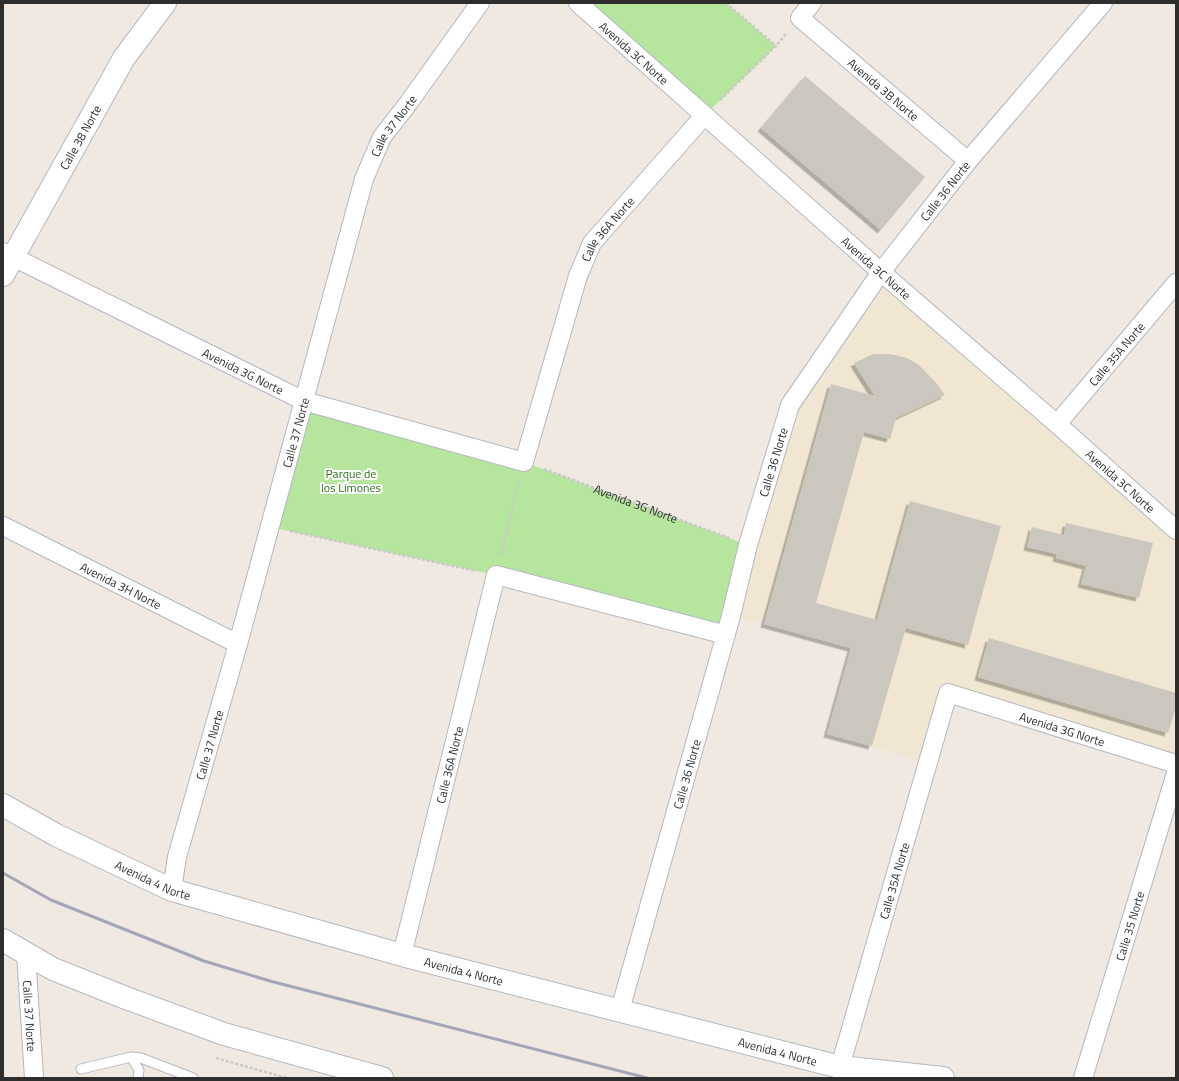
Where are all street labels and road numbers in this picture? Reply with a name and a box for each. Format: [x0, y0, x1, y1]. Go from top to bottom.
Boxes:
street label: Avenida 3C Norte [595, 17, 673, 89]
street label: Avenida 3B Norte [844, 53, 923, 125]
street label: Calle 37 Norte [365, 91, 421, 159]
street label: Calle 38 Norte [54, 101, 106, 173]
street label: Calle 36 Norte [915, 157, 974, 225]
street label: Calle 36A Norte [576, 192, 639, 264]
street label: Avenida 3C Norte [837, 232, 916, 304]
street label: Calle 35A Norte [1084, 317, 1149, 390]
street label: Avenida 3G Norte [199, 343, 287, 399]
street label: Calle 37 Norte [277, 395, 314, 470]
street label: Calle 36 Norte [753, 425, 792, 499]
street label: Avenida 3C Norte [1082, 445, 1160, 517]
street label: Avenida 3G Norte [591, 479, 681, 528]
street label: Avenida 3H Norte [77, 557, 165, 614]
street label: Avenida 3G Norte [1017, 706, 1107, 751]
street label: Calle 37 Norte [190, 708, 228, 782]
street label: Calle 36A Norte [430, 724, 468, 805]
street label: Calle 36 Norte [668, 737, 705, 811]
street label: Calle 35A Norte [874, 840, 914, 921]
street label: Avenida 4 Norte [112, 855, 193, 904]
street label: Calle 35 Norte [1110, 889, 1149, 963]
street label: Avenida 4 Norte [422, 952, 505, 990]
street label: Calle 37 Norte [18, 979, 42, 1052]
street label: Avenida 4 Norte [736, 1032, 819, 1070]

